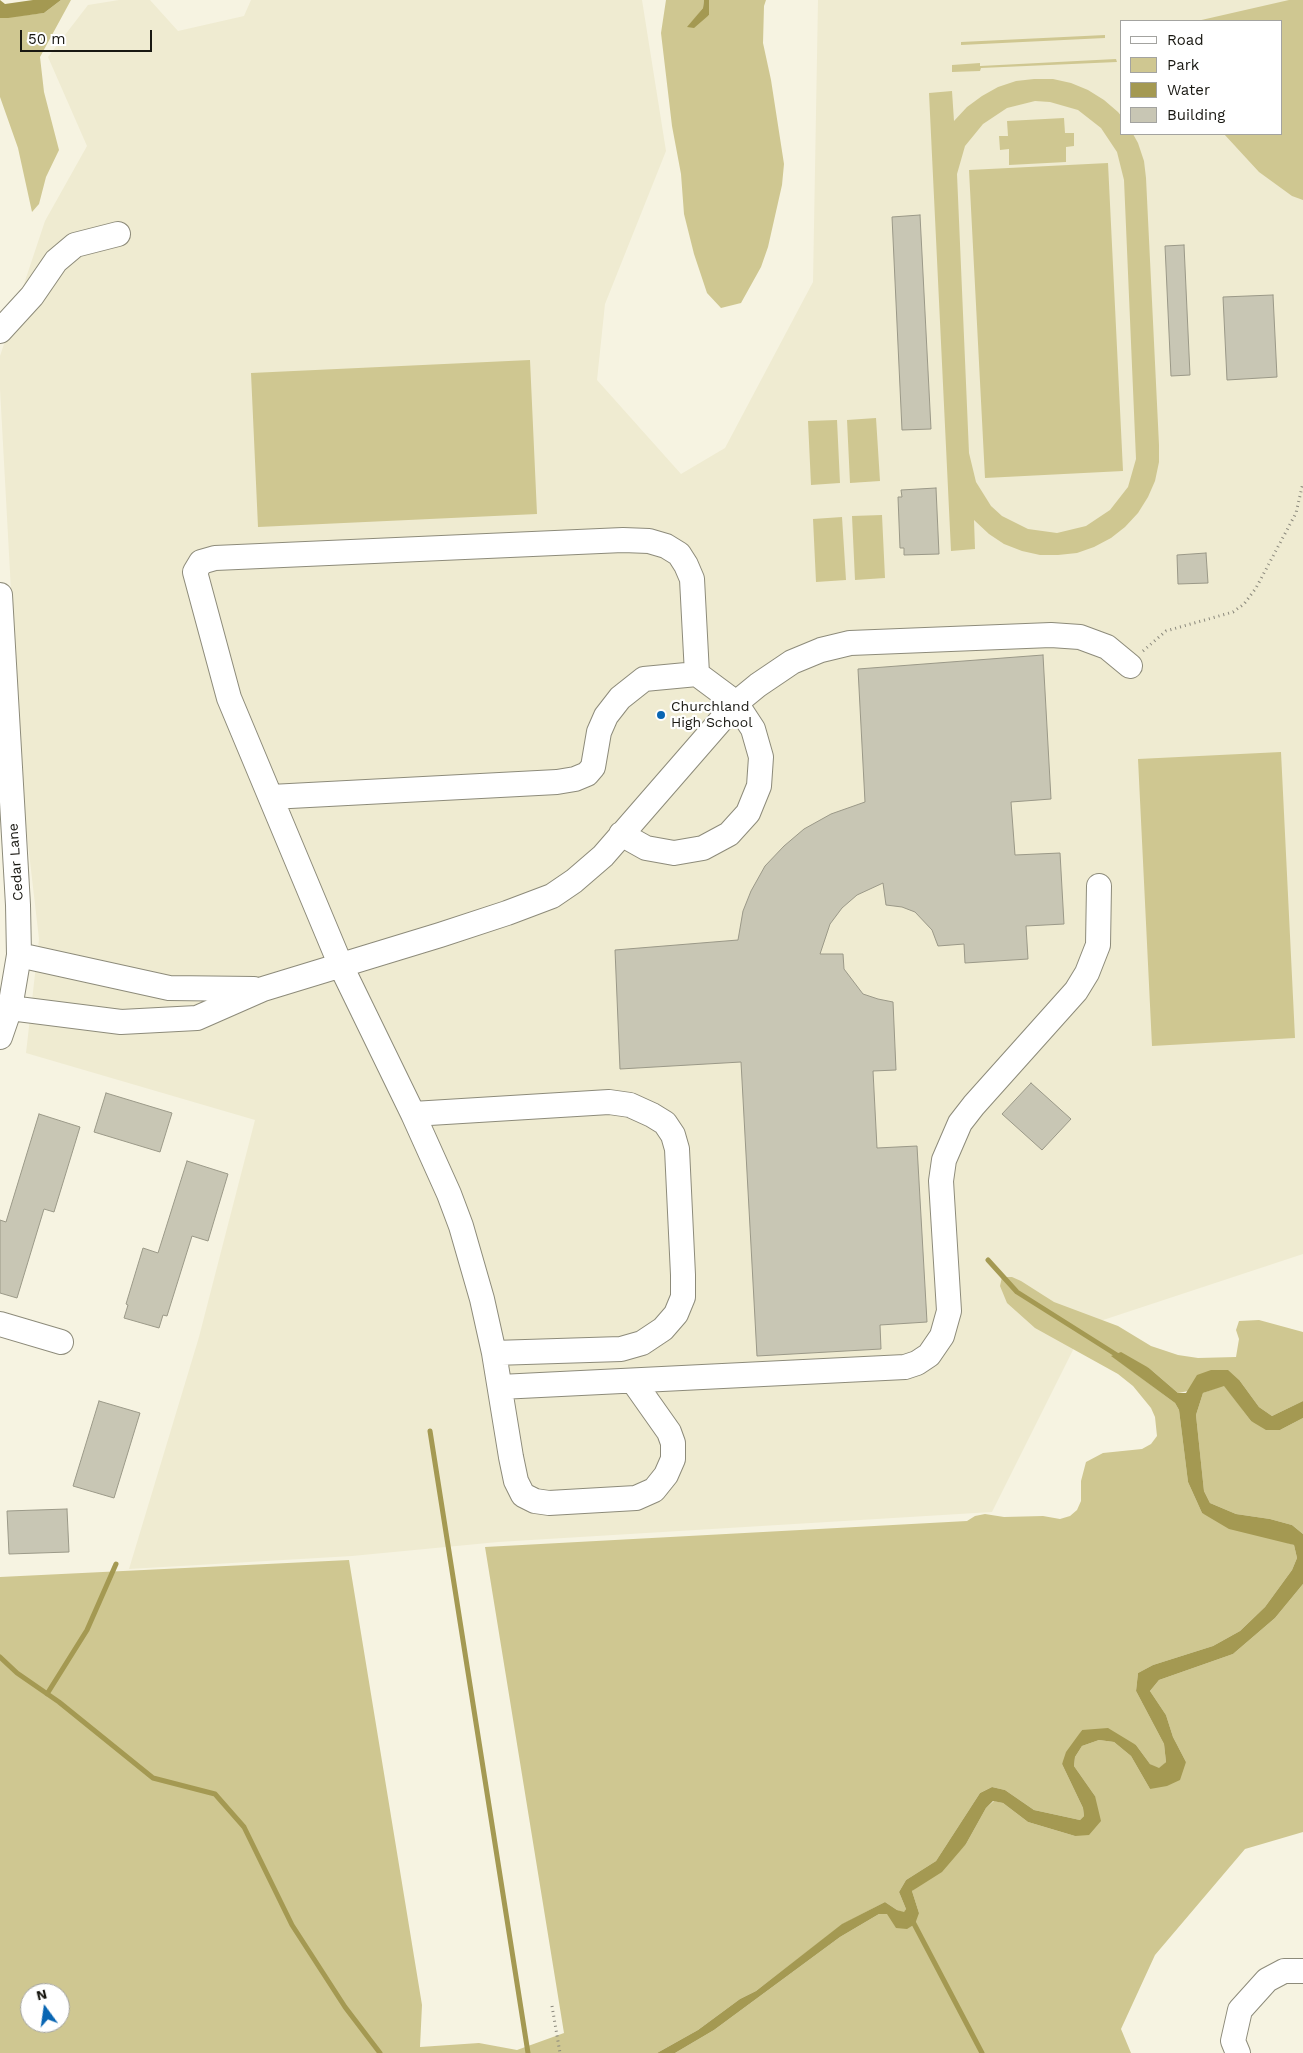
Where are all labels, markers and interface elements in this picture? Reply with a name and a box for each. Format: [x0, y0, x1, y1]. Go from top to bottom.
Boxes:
scale bar [22, 20, 155, 52]
legend [1120, 20, 1283, 135]
text: 50 m [28, 30, 65, 48]
text: Road [1167, 31, 1204, 49]
text: Park [1167, 56, 1199, 74]
text: Water [1167, 81, 1210, 99]
text: Building [1167, 106, 1225, 124]
place label: Churchland High School [671, 699, 752, 732]
marker: Churchland High School [655, 709, 667, 721]
street label: Cedar Lane [5, 823, 27, 901]
north arrow [20, 1983, 70, 2033]
text: N [35, 1985, 49, 2003]

